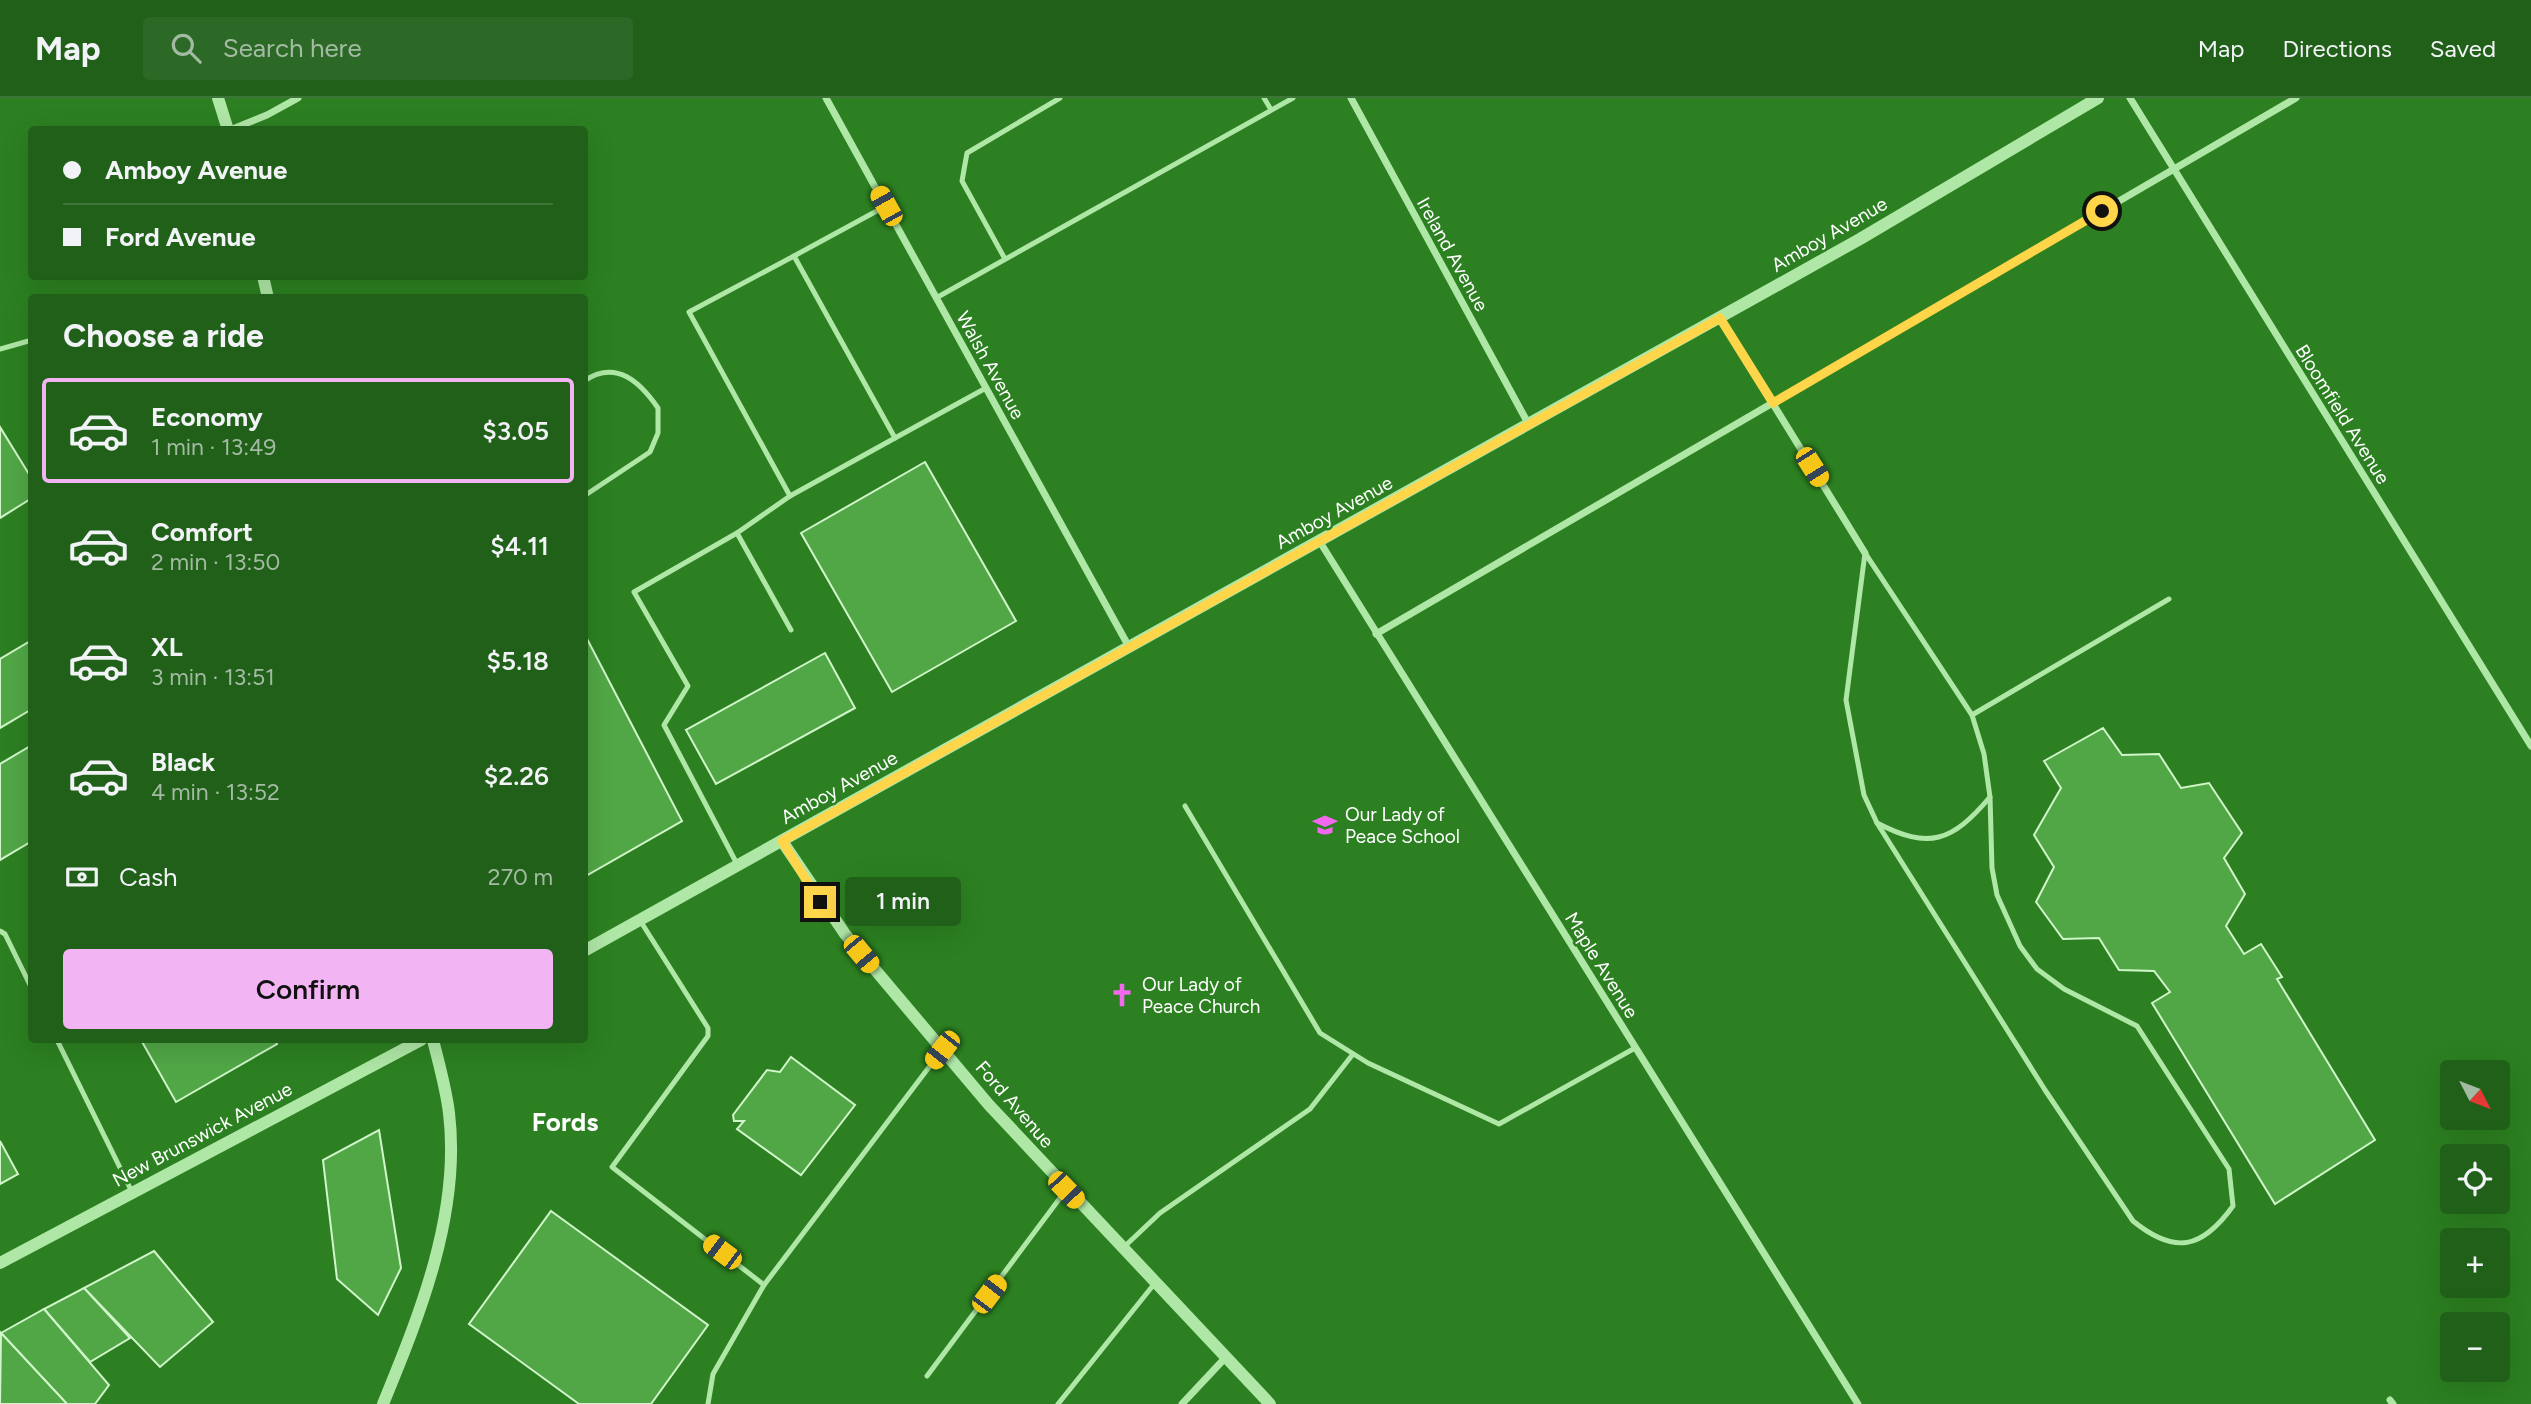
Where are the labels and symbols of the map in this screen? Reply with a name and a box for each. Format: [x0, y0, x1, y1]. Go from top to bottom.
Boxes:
car [867, 183, 906, 229]
street label: Amboy Avenue [1767, 192, 1891, 277]
street label: Ireland Avenue [1412, 193, 1493, 315]
route start [2086, 195, 2118, 227]
street label: Walsh Avenue [951, 307, 1030, 423]
street label: Bloomfield Avenue [2290, 340, 2395, 488]
car [1792, 444, 1833, 490]
street label: Amboy Avenue [1272, 471, 1397, 554]
street label: Amboy Avenue [777, 746, 902, 829]
place label: Our Lady of Peace School [1345, 803, 1460, 848]
school or university icon: Our Lady of Peace School [1311, 811, 1339, 839]
callout: 1 min [844, 878, 960, 926]
route end [804, 886, 836, 918]
street label: Maple Avenue [1560, 908, 1643, 1022]
car [840, 931, 883, 977]
place label: Our Lady of Peace Church [1142, 973, 1260, 1018]
church icon: Our Lady of Peace Church [1108, 981, 1136, 1009]
car [921, 1027, 964, 1073]
street label: Ford Avenue [971, 1056, 1059, 1153]
north arrow [2440, 1060, 2510, 1130]
street label: New Brunswick Avenue [108, 1077, 296, 1192]
district label: Fords [532, 1106, 598, 1138]
car [1044, 1168, 1089, 1212]
car [699, 1231, 746, 1273]
car [968, 1271, 1011, 1317]

